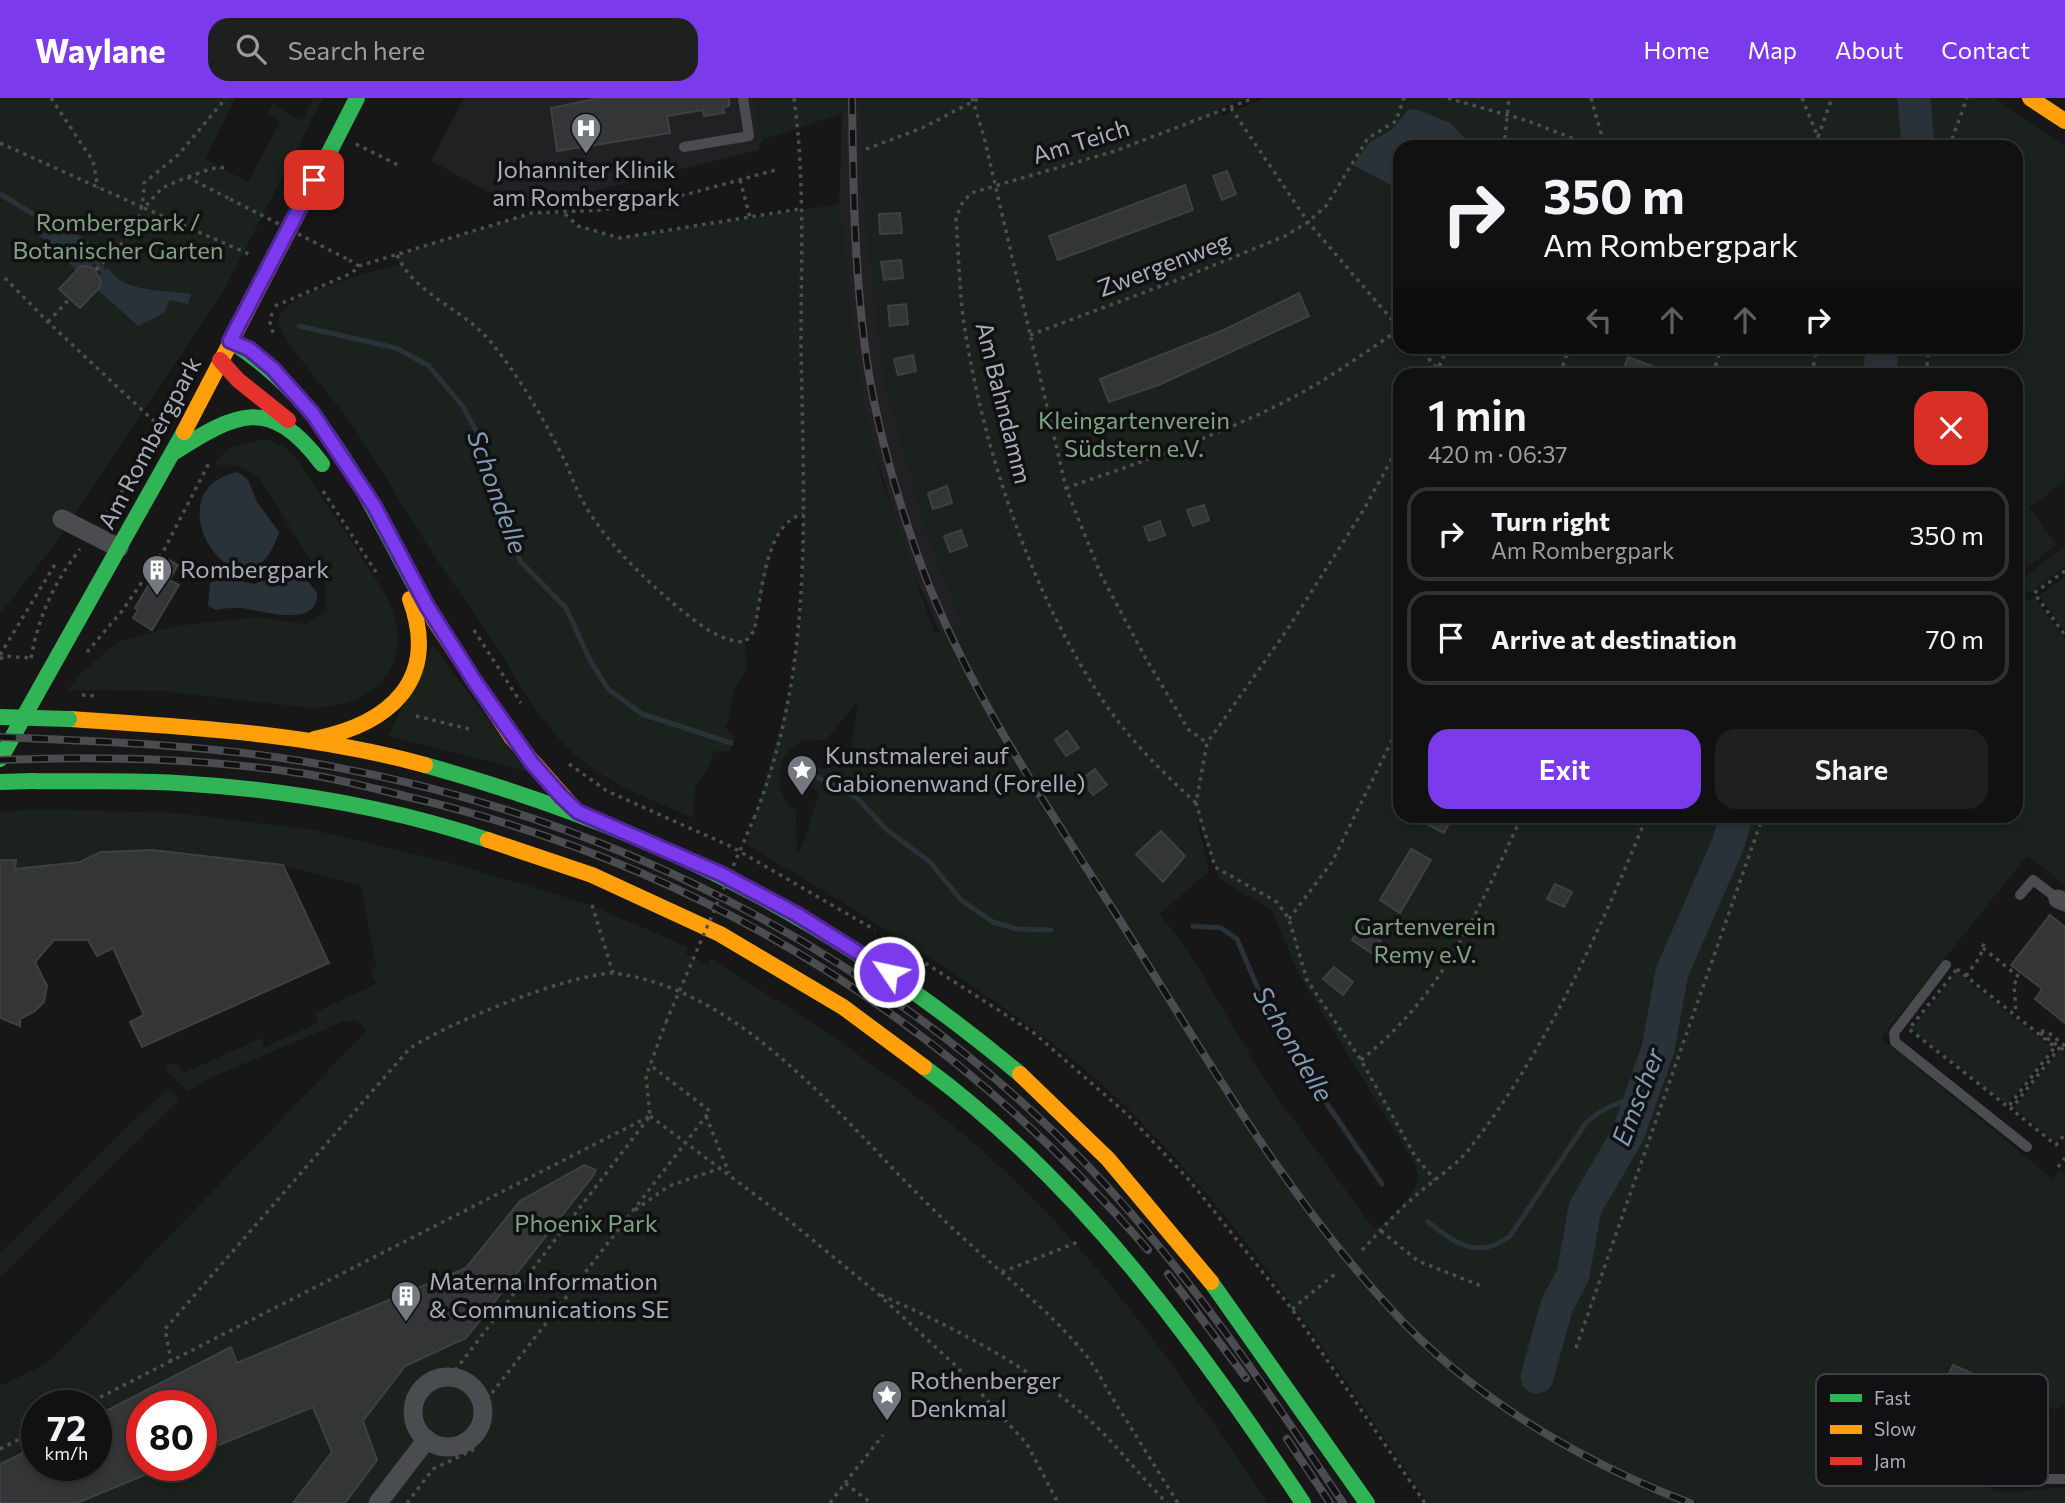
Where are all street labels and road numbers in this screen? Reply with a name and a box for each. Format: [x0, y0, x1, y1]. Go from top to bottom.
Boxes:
street label: Am Teich [1028, 112, 1133, 169]
street label: Zwergenweg [1093, 225, 1234, 302]
street label: Am Bahndamm [970, 319, 1039, 487]
street label: Am Rombergpark [91, 351, 206, 534]

